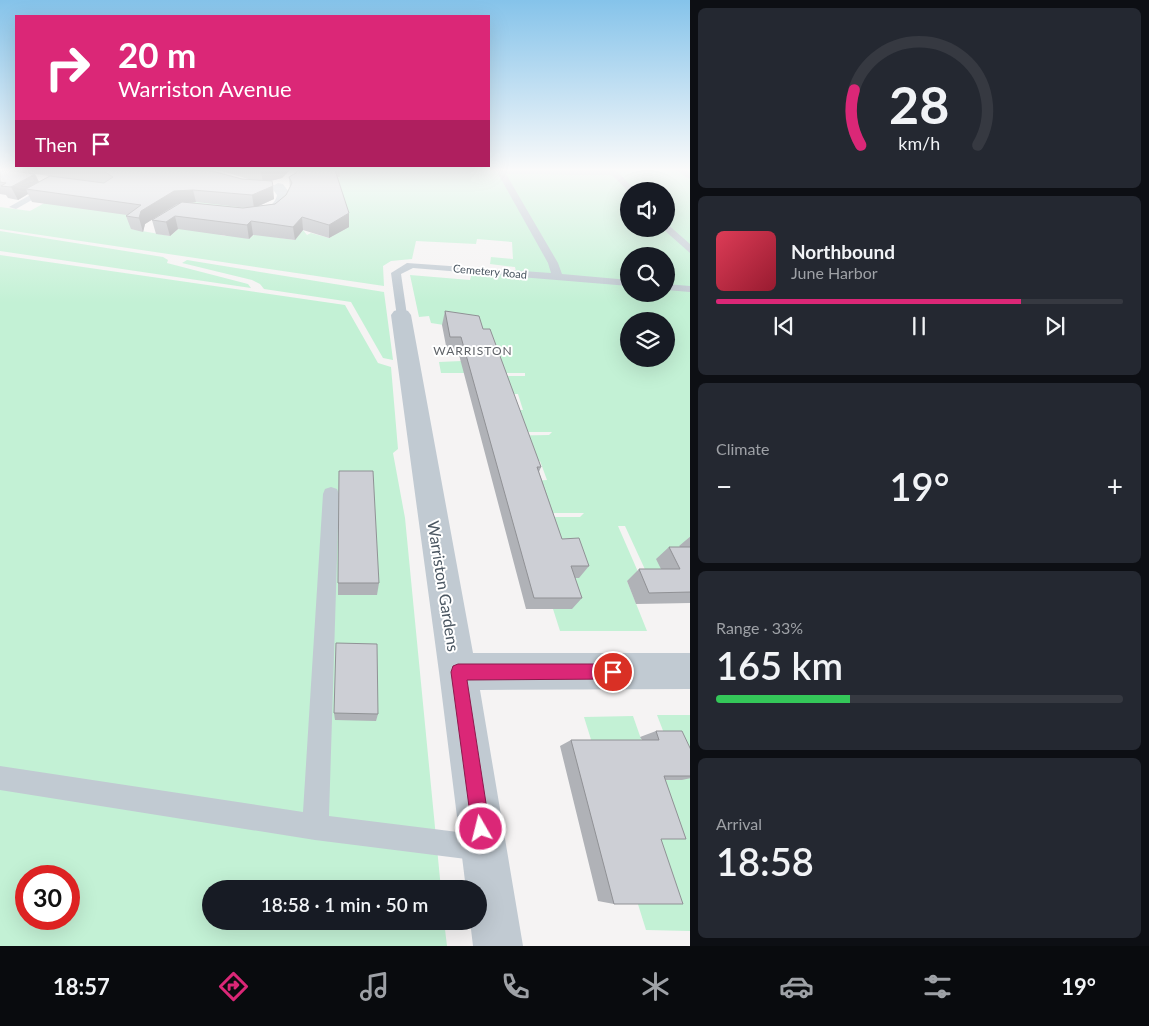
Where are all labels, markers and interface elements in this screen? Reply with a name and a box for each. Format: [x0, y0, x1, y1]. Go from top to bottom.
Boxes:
text: 20 m [118, 33, 196, 75]
icon: right [35, 35, 100, 100]
text: 28 [889, 73, 950, 135]
text: Warriston Avenue [118, 75, 292, 102]
icon: arrive [87, 130, 115, 158]
text: km/h [899, 132, 940, 154]
text: Then [35, 133, 77, 156]
map controls [620, 182, 675, 367]
button: sound [620, 182, 675, 237]
text: Northbound [791, 240, 895, 263]
button: search [620, 247, 675, 302]
street label: Cemetery Road [452, 261, 528, 281]
text: June Harbor [791, 263, 878, 282]
button: layers [620, 312, 675, 367]
icon: previous [770, 312, 798, 340]
icon: pause [905, 312, 933, 340]
icon: next [1041, 312, 1069, 340]
district label: WARRISTON [433, 343, 513, 358]
text: Climate [716, 439, 769, 458]
text: 19° [890, 463, 949, 509]
text: − [716, 469, 732, 503]
text: + [1107, 469, 1123, 503]
street label: Warriston Gardens [424, 519, 464, 653]
text: Range · 33% [716, 618, 803, 637]
text: 165 km [716, 642, 843, 688]
pin [592, 651, 634, 693]
icon: arrive [599, 658, 627, 686]
position arrow [454, 802, 506, 854]
text: Arrival [716, 814, 762, 833]
text: 18:58 [716, 838, 814, 884]
speed limit sign: 30 [15, 865, 80, 930]
text: 18:58 · 1 min · 50 m [261, 893, 428, 916]
icon: directions [216, 969, 251, 1004]
icon: music [357, 969, 392, 1004]
icon: phone [498, 969, 533, 1004]
icon: climate [638, 969, 673, 1004]
icon: car [779, 969, 814, 1004]
icon: filters [920, 969, 955, 1004]
text: 18:57 [53, 973, 110, 1000]
text: 19° [1061, 973, 1096, 1000]

